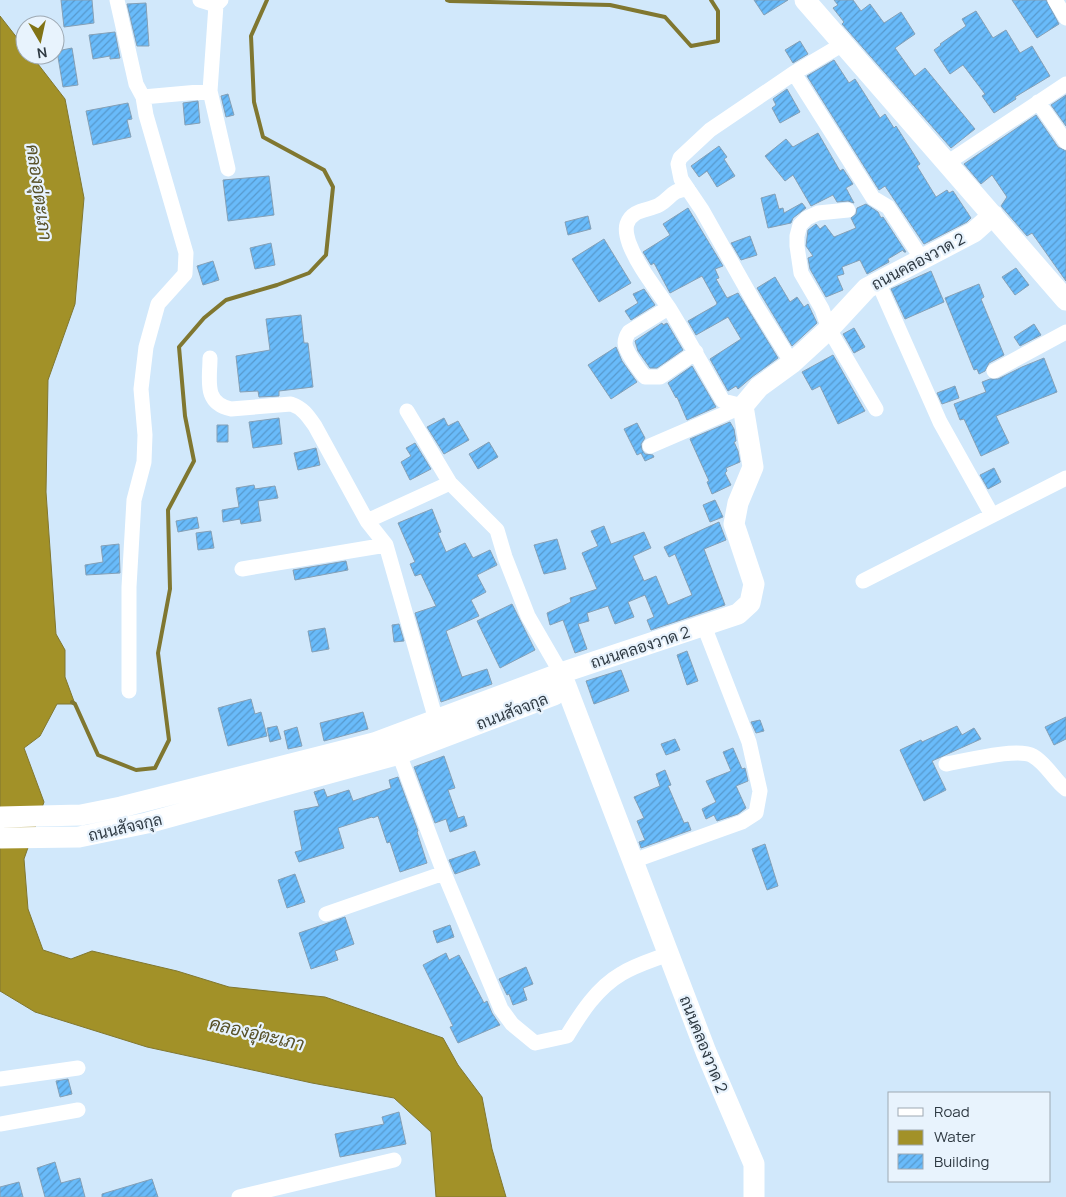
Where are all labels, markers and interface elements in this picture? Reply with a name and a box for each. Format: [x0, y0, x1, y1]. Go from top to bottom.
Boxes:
north arrow [15, 15, 65, 65]
text: N [36, 43, 49, 64]
water label: คลองอุ่ตะเภา [20, 143, 59, 242]
street label: ถนนคลองวาด 2 [867, 227, 969, 295]
street label: ถนนคลองวาด 2 [588, 621, 692, 673]
street label: ถนนสัจจกุล [473, 687, 551, 736]
street label: ถนนสัจจกุล [86, 808, 164, 847]
street label: ถนนคลองวาด 2 [675, 992, 733, 1096]
water label: คลองอุ่ตะเภา [207, 1010, 307, 1057]
legend [888, 1092, 1051, 1182]
text: Road [934, 1101, 970, 1122]
text: Water [934, 1126, 976, 1147]
text: Building [934, 1151, 989, 1172]

